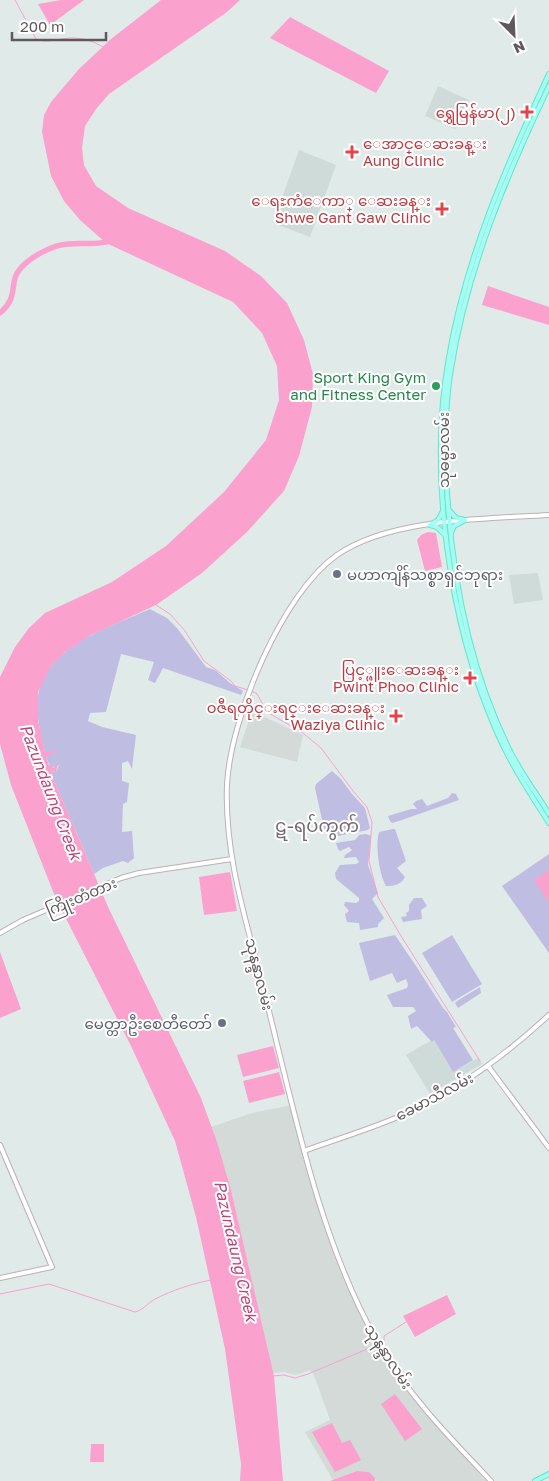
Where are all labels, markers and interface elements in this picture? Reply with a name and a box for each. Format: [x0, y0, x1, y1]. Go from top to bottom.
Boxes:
scale bar [12, 10, 106, 42]
north arrow [489, 10, 539, 60]
text: 200 m [20, 17, 64, 35]
text: N [511, 37, 528, 57]
place label: ရွှေမြန်မာ(၂) [436, 103, 516, 125]
marker: ရွှေမြန်မာ(၂) [520, 105, 534, 119]
place label: ေအာင္ေဆးခန္း Aung Clinic [363, 134, 487, 169]
marker: ေအာင္ေဆးခန္း Aung Clinic [345, 145, 359, 159]
place label: ေရႊကံေကာ္ ေဆးခန္း Shwe Gant Gaw Clinic [251, 191, 431, 226]
marker: ေရႊကံေကာ္ ေဆးခန္း Shwe Gant Gaw Clinic [435, 202, 449, 216]
place label: Sport King Gym and Fitness Center [290, 368, 426, 403]
marker: Sport King Gym and Fitness Center [430, 380, 442, 392]
street label: သုဓမ္မာလမ်း [434, 412, 456, 488]
place label: မဟာကျိန်သစ္စာရှင်ဘုရား [347, 565, 503, 587]
marker: မဟာကျိန်သစ္စာရှင်ဘုရား [331, 568, 343, 580]
place label: ပြင့္ဖူးေဆးခန္း Pwint Phoo Clinic [333, 660, 459, 695]
marker: ပြင့္ဖူးေဆးခန္း Pwint Phoo Clinic [463, 671, 477, 685]
place label: ၀ဇီရတိုင္းရင္းေဆးခန္း Waziya Clinic [207, 698, 385, 733]
marker: ၀ဇီရတိုင္းရင္းေဆးခန္း Waziya Clinic [389, 709, 403, 723]
water label: Pazundaung Creek [16, 721, 87, 865]
district label: ဋ-ရပ်ကွက် [275, 813, 359, 841]
street label: ကြိုးတံတား [43, 873, 121, 923]
street label: သုနန္ဒာလမ်း [238, 936, 278, 1013]
place label: မေတ္တာဦးစေတီတော် [85, 1014, 212, 1036]
marker: မေတ္တာဦးစေတီတော် [216, 1017, 228, 1029]
street label: ခေမာသီလမ်း [392, 1068, 476, 1124]
water label: Pazundaung Creek [210, 1179, 262, 1325]
street label: သုနန္ဒာလမ်း [358, 1320, 417, 1394]

